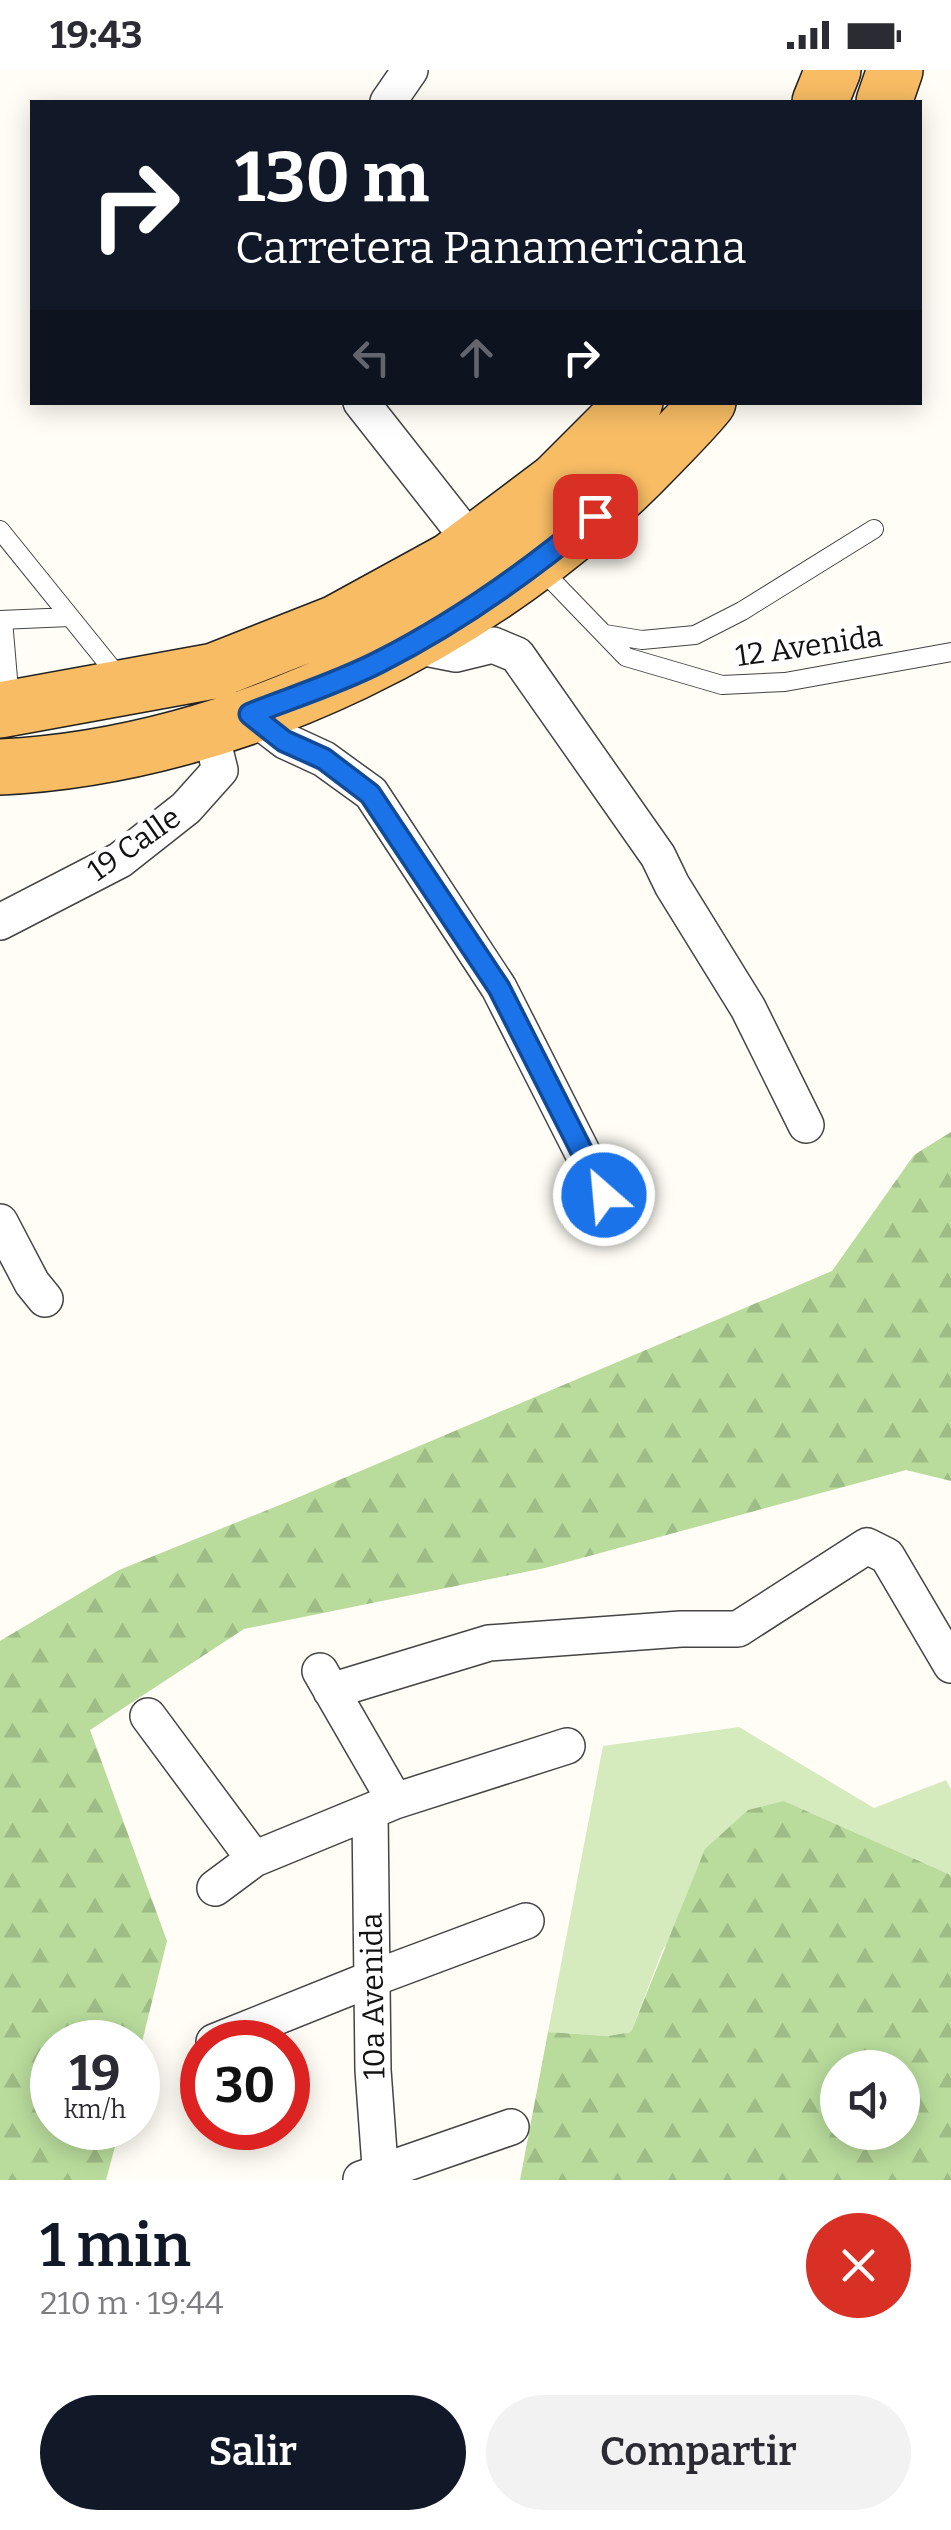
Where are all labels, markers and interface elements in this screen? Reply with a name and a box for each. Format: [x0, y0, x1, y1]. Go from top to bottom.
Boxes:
text: 19:43 [50, 12, 143, 58]
text: 130 m [235, 136, 429, 220]
icon: right [70, 140, 200, 270]
text: Carretera Panamericana [235, 221, 746, 275]
icon: left [344, 330, 399, 385]
icon: ahead [449, 330, 504, 385]
icon: right [554, 330, 609, 385]
pin [553, 474, 638, 559]
icon: arrive [568, 489, 623, 544]
street label: 12 Avenida [733, 618, 885, 674]
street label: 19 Calle [81, 799, 187, 889]
position arrow [552, 1143, 656, 1247]
street label: 10a Avenida [354, 1912, 392, 2080]
speed limit sign: 30 [180, 2020, 310, 2150]
text: 19 [69, 2043, 121, 2103]
map controls [820, 2050, 920, 2150]
button: sound [820, 2050, 920, 2150]
text: km/h [64, 2095, 126, 2125]
text: 1 min [40, 2210, 191, 2282]
button: close [806, 2213, 911, 2318]
text: 210 m · 19:44 [40, 2284, 223, 2322]
button: Salir [40, 2395, 466, 2510]
button: Compartir [486, 2395, 911, 2510]

